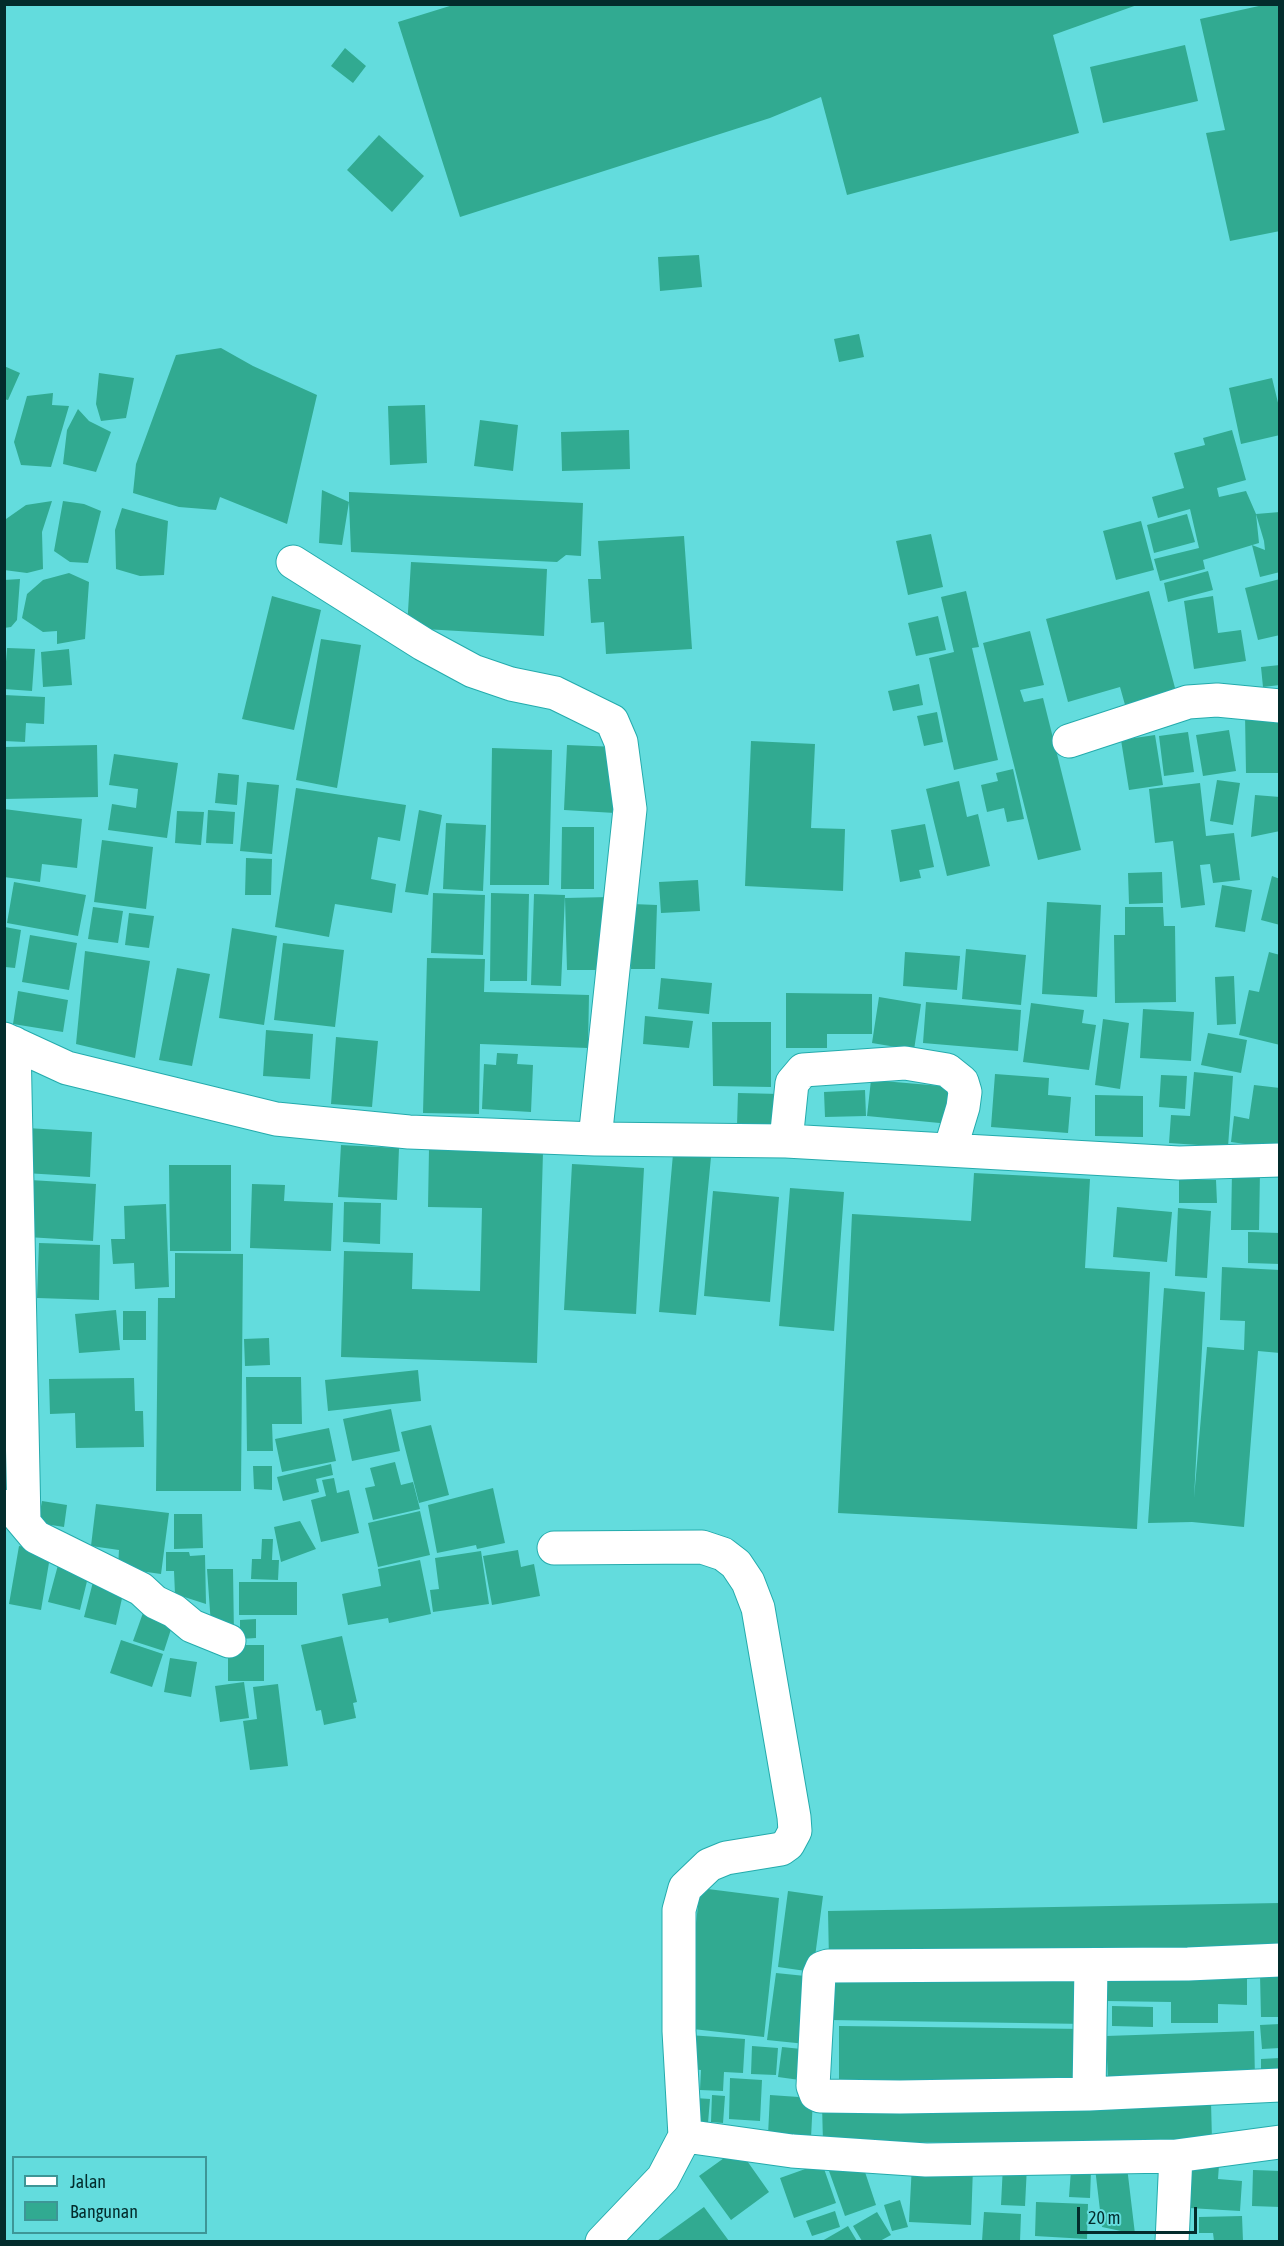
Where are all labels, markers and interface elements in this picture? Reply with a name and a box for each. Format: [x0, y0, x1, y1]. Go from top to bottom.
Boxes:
legend [12, 2156, 207, 2234]
text: Jalan [70, 2171, 106, 2192]
scale bar [1080, 2195, 1200, 2233]
text: Bangunan [70, 2201, 138, 2222]
text: 20 m [1088, 2207, 1120, 2228]

